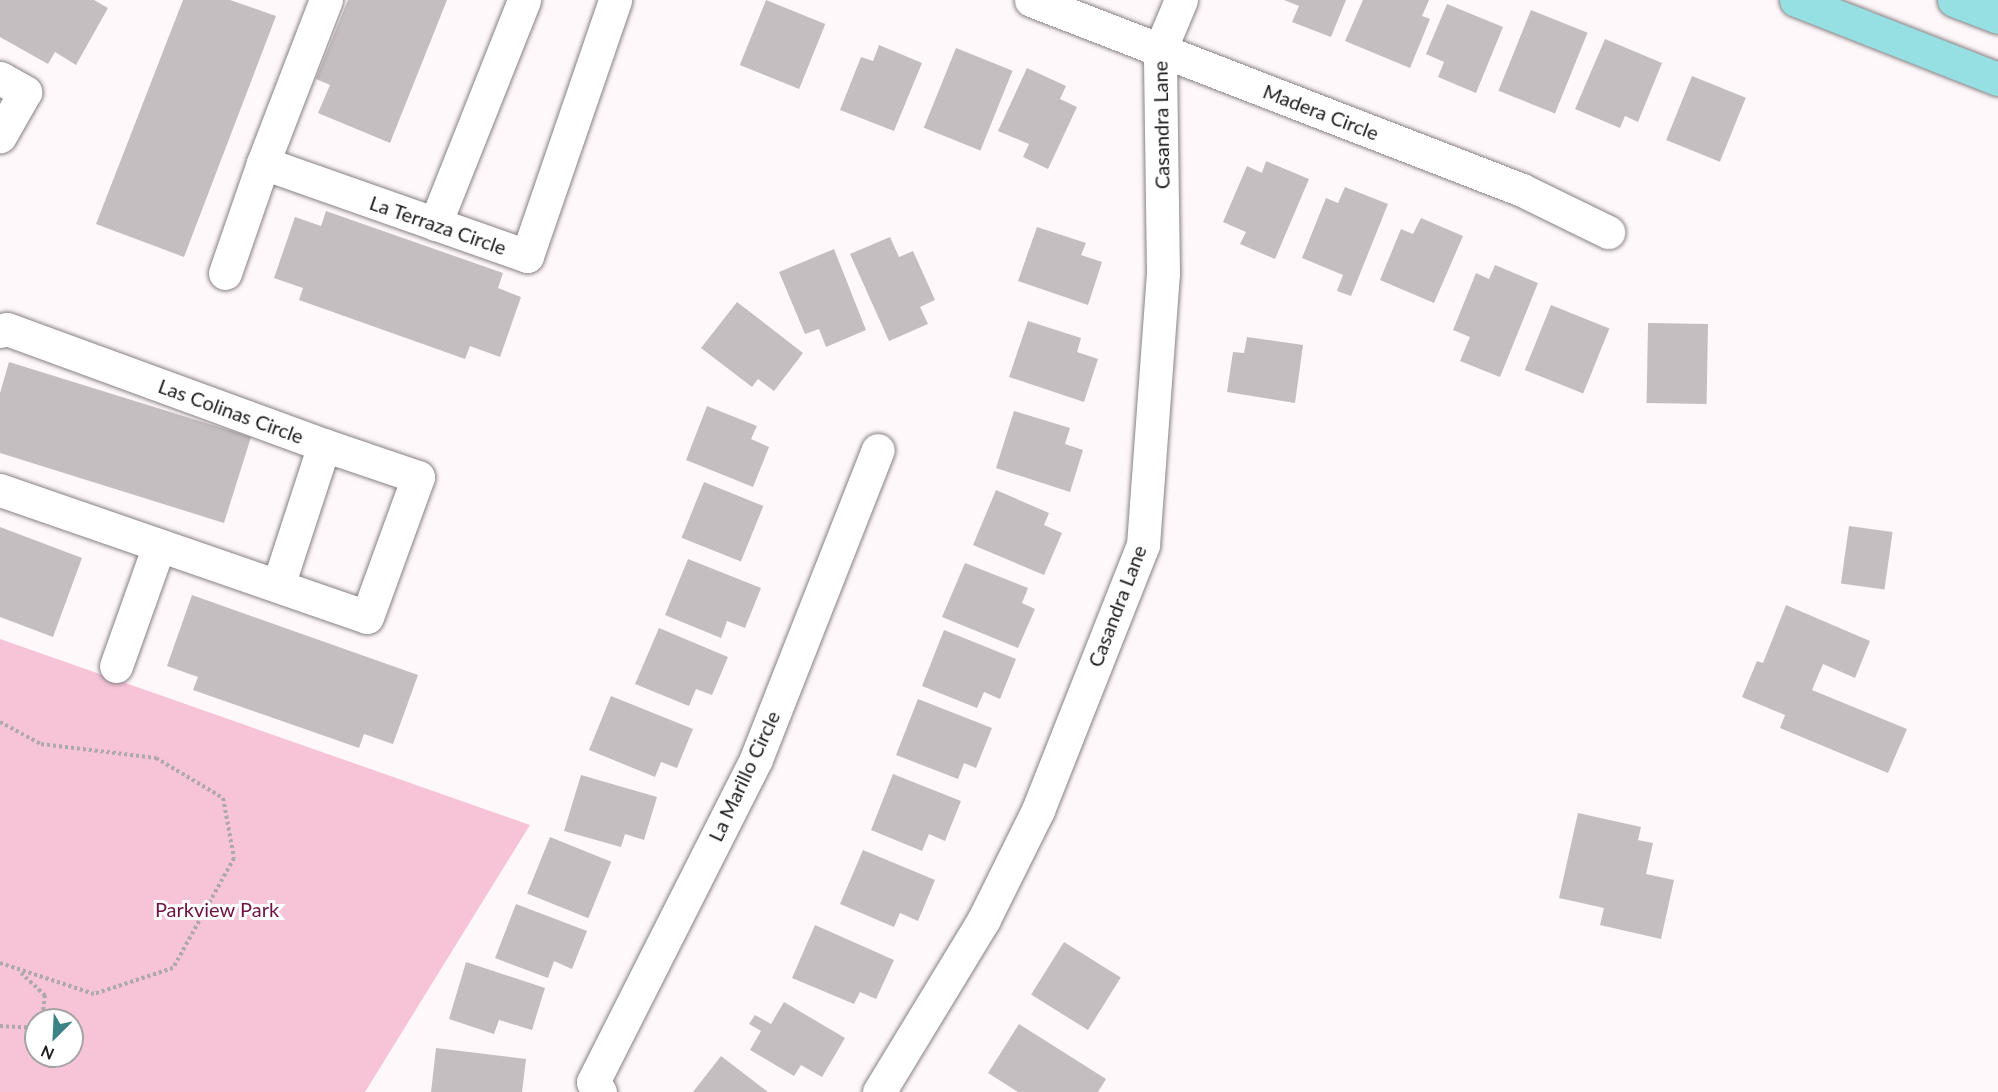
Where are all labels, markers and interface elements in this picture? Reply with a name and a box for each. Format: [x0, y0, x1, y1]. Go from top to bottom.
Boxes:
street label: Casandra Lane [1148, 61, 1174, 189]
street label: Madera Circle [1260, 79, 1382, 145]
street label: La Terraza Circle [366, 190, 510, 260]
street label: Las Colinas Circle [155, 374, 307, 448]
street label: Casandra Lane [1083, 542, 1151, 670]
street label: La Marillo Circle [703, 707, 785, 845]
park label: Parkview Park [155, 897, 279, 921]
north arrow [24, 1008, 84, 1068]
text: N [38, 1042, 57, 1064]

